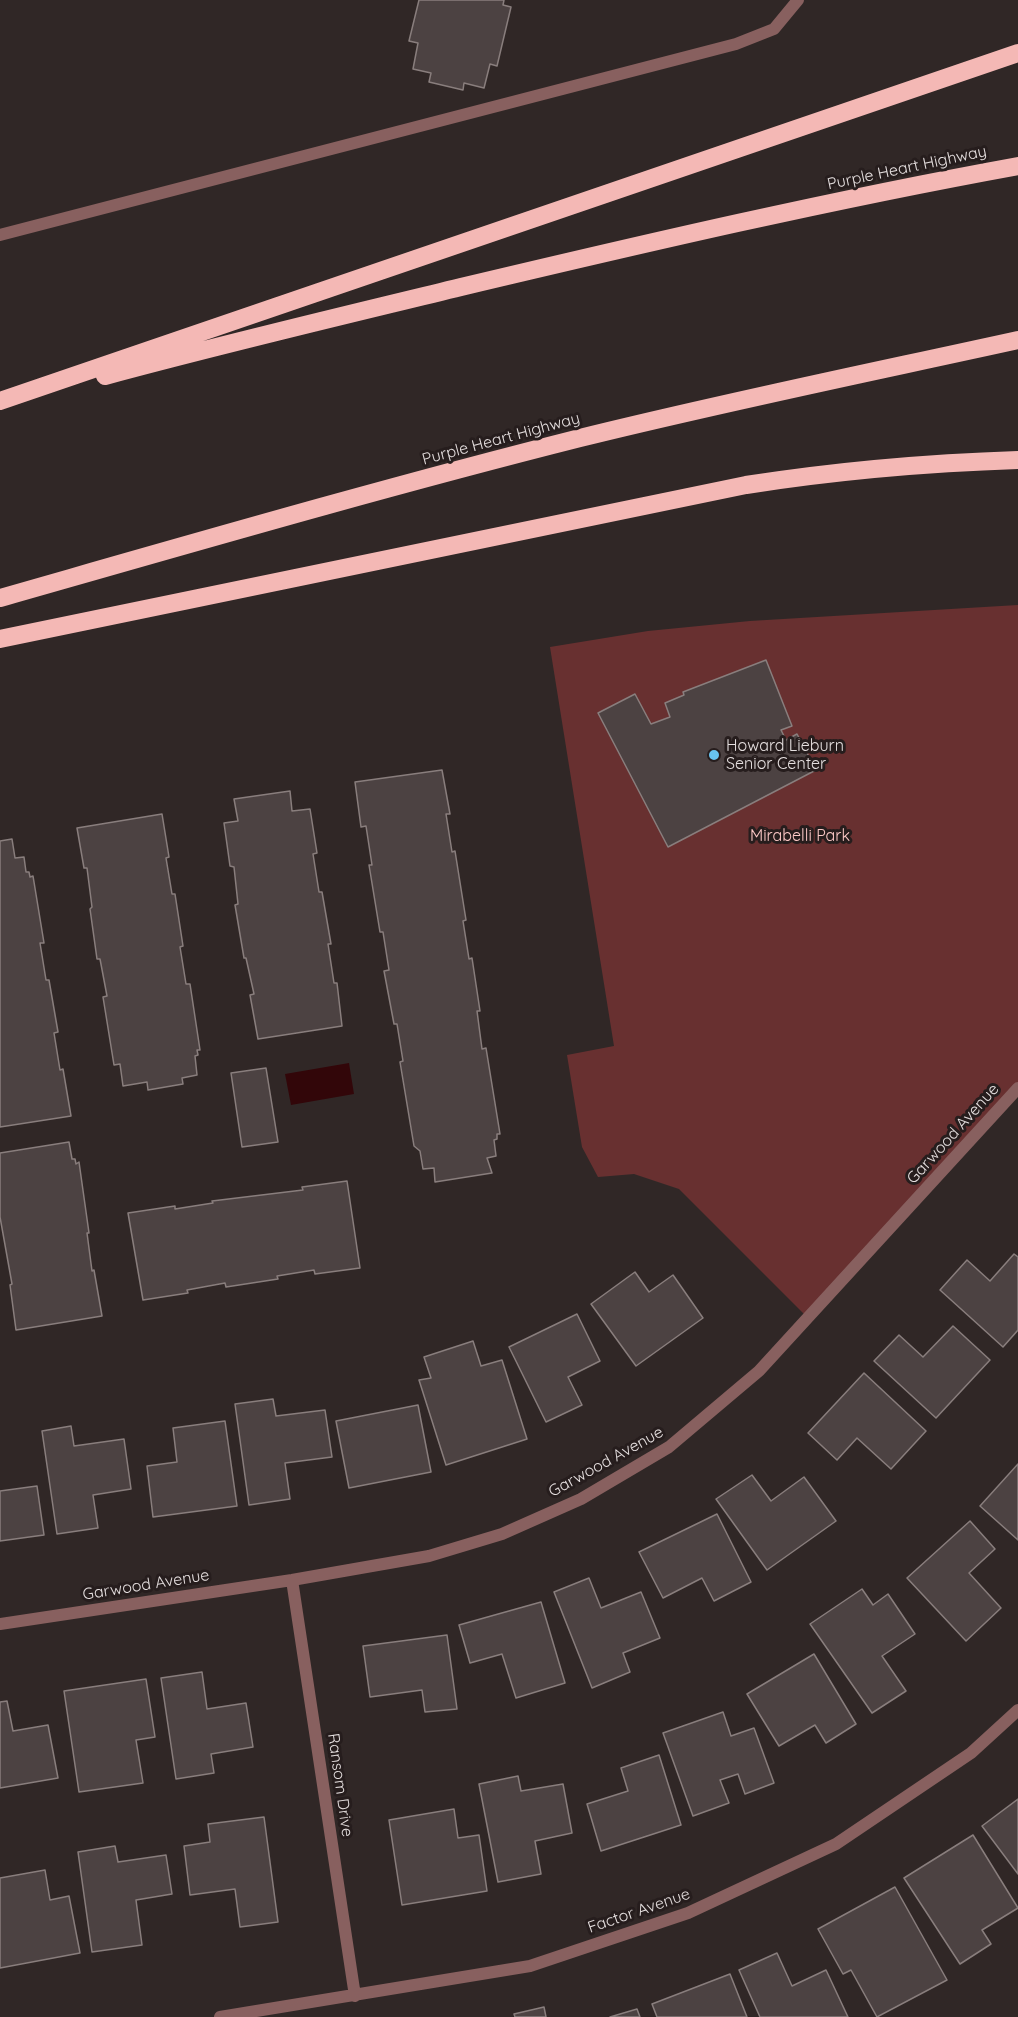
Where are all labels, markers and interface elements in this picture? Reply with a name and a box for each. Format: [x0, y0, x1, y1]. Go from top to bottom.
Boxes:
street label: Purple Heart Highway [826, 142, 988, 194]
street label: Purple Heart Highway [420, 409, 582, 469]
place label: Howard Lieburn Senior Center [726, 736, 844, 774]
marker: Howard Lieburn Senior Center [707, 748, 721, 762]
park label: Mirabelli Park [750, 826, 850, 846]
street label: Garwood Avenue [903, 1080, 1003, 1188]
street label: Garwood Avenue [545, 1423, 667, 1501]
street label: Garwood Avenue [81, 1565, 211, 1605]
street label: Ransom Drive [323, 1732, 357, 1838]
street label: Factor Avenue [585, 1885, 693, 1937]

